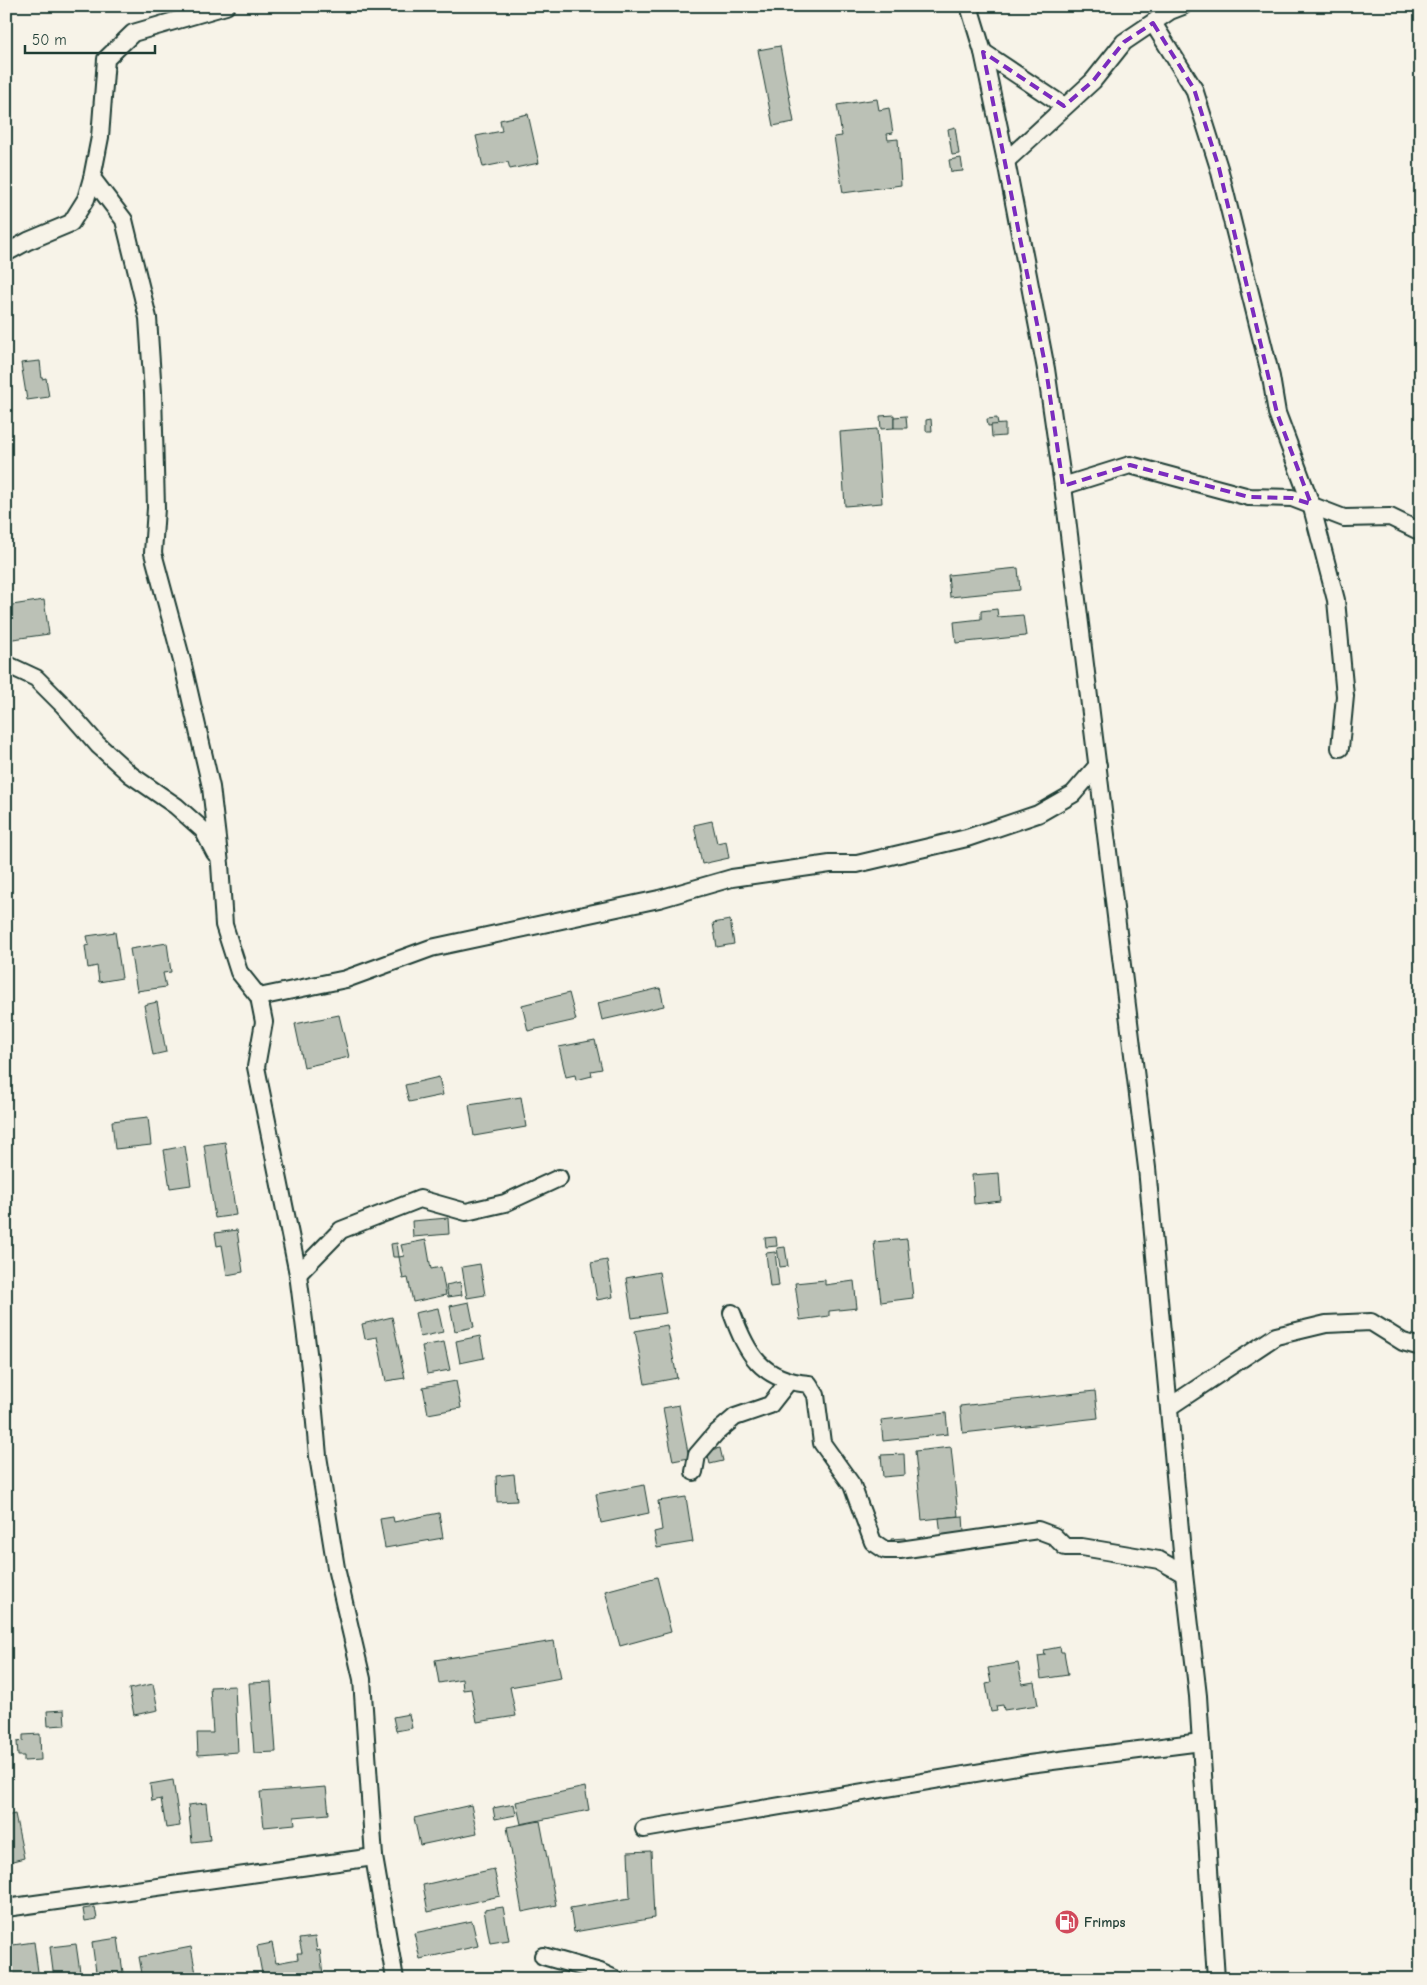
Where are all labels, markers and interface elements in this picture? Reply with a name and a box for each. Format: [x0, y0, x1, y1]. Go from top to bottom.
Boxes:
scale bar [25, 22, 155, 54]
text: 50 m [32, 31, 67, 49]
fuel station icon: Frimps [1054, 1909, 1080, 1935]
place label: Frimps [1084, 1914, 1126, 1931]

